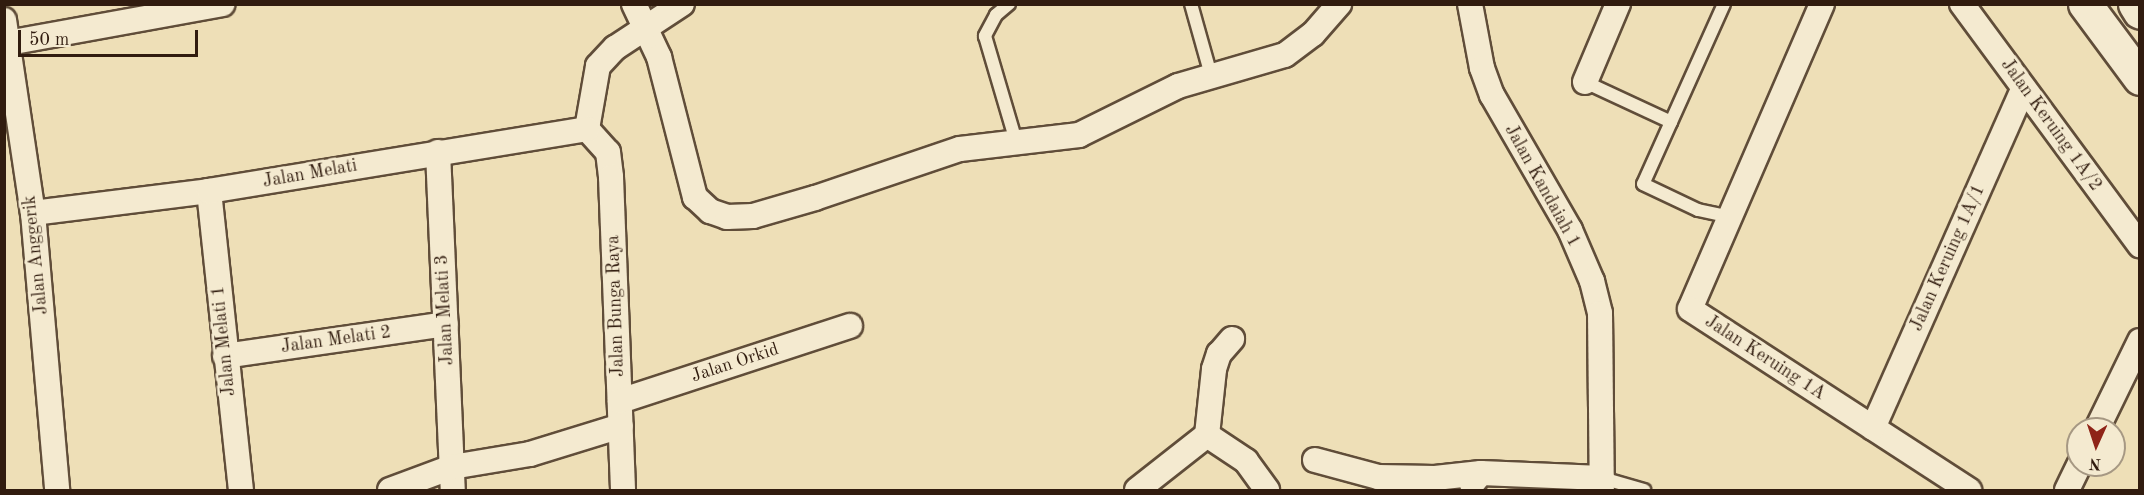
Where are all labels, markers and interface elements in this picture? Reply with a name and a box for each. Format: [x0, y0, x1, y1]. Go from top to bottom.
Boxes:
scale bar [21, 18, 201, 56]
text: 50 m [29, 31, 69, 49]
street label: Jalan Keruing 1A/2 [1996, 55, 2106, 195]
street label: Jalan Kandaiah 1 [1499, 121, 1585, 251]
street label: Jalan Melati [261, 155, 359, 193]
street label: Jalan Keruing 1A/1 [1906, 181, 1990, 335]
street label: Jalan Anggerik [19, 194, 53, 316]
street label: Jalan Bunga Raya [603, 235, 629, 377]
street label: Jalan Melati 3 [431, 254, 459, 366]
street label: Jalan Melati 1 [207, 285, 241, 397]
street label: Jalan Keruing 1A [1701, 311, 1829, 405]
street label: Jalan Melati 2 [280, 322, 392, 358]
street label: Jalan Orkid [689, 339, 781, 387]
north arrow [2066, 417, 2126, 477]
text: N [2089, 455, 2102, 471]

